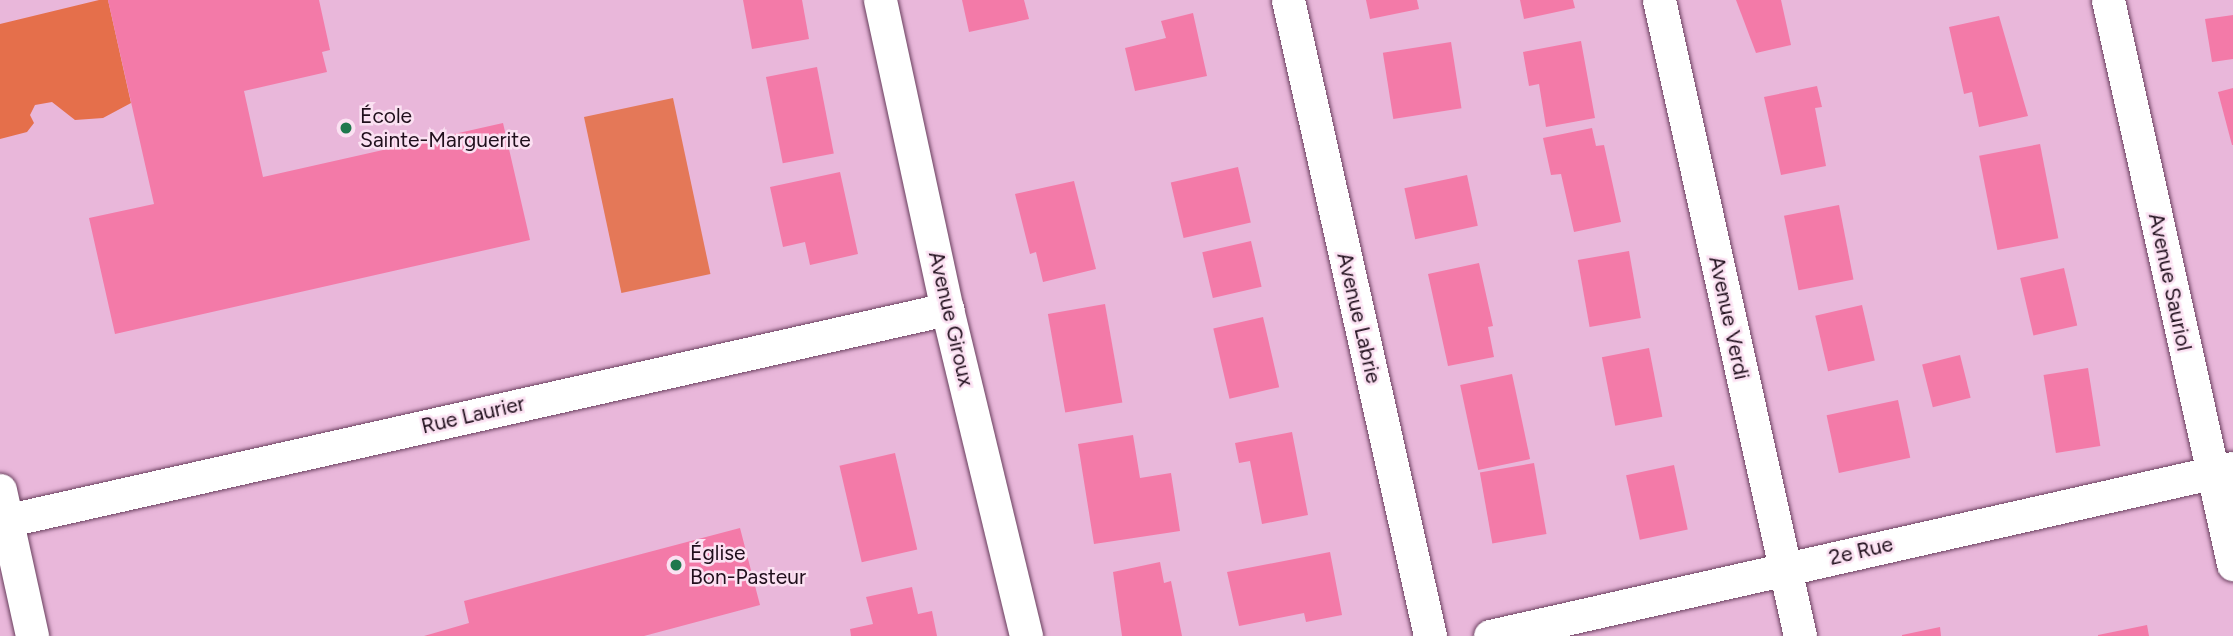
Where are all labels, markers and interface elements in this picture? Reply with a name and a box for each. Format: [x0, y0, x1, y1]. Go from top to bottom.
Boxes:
place label: École Sainte-Marguerite [360, 103, 531, 153]
marker: École Sainte-Marguerite [338, 120, 354, 136]
street label: Avenue Sauriol [2143, 211, 2197, 353]
street label: Avenue Giroux [923, 249, 979, 389]
street label: Avenue Labrie [1332, 250, 1386, 386]
street label: Avenue Verdi [1704, 254, 1754, 382]
street label: Rue Laurier [419, 391, 527, 439]
street label: 2e Rue [1827, 531, 1895, 571]
place label: Église Bon-Pasteur [690, 540, 806, 590]
marker: Église Bon-Pasteur [668, 557, 684, 573]

